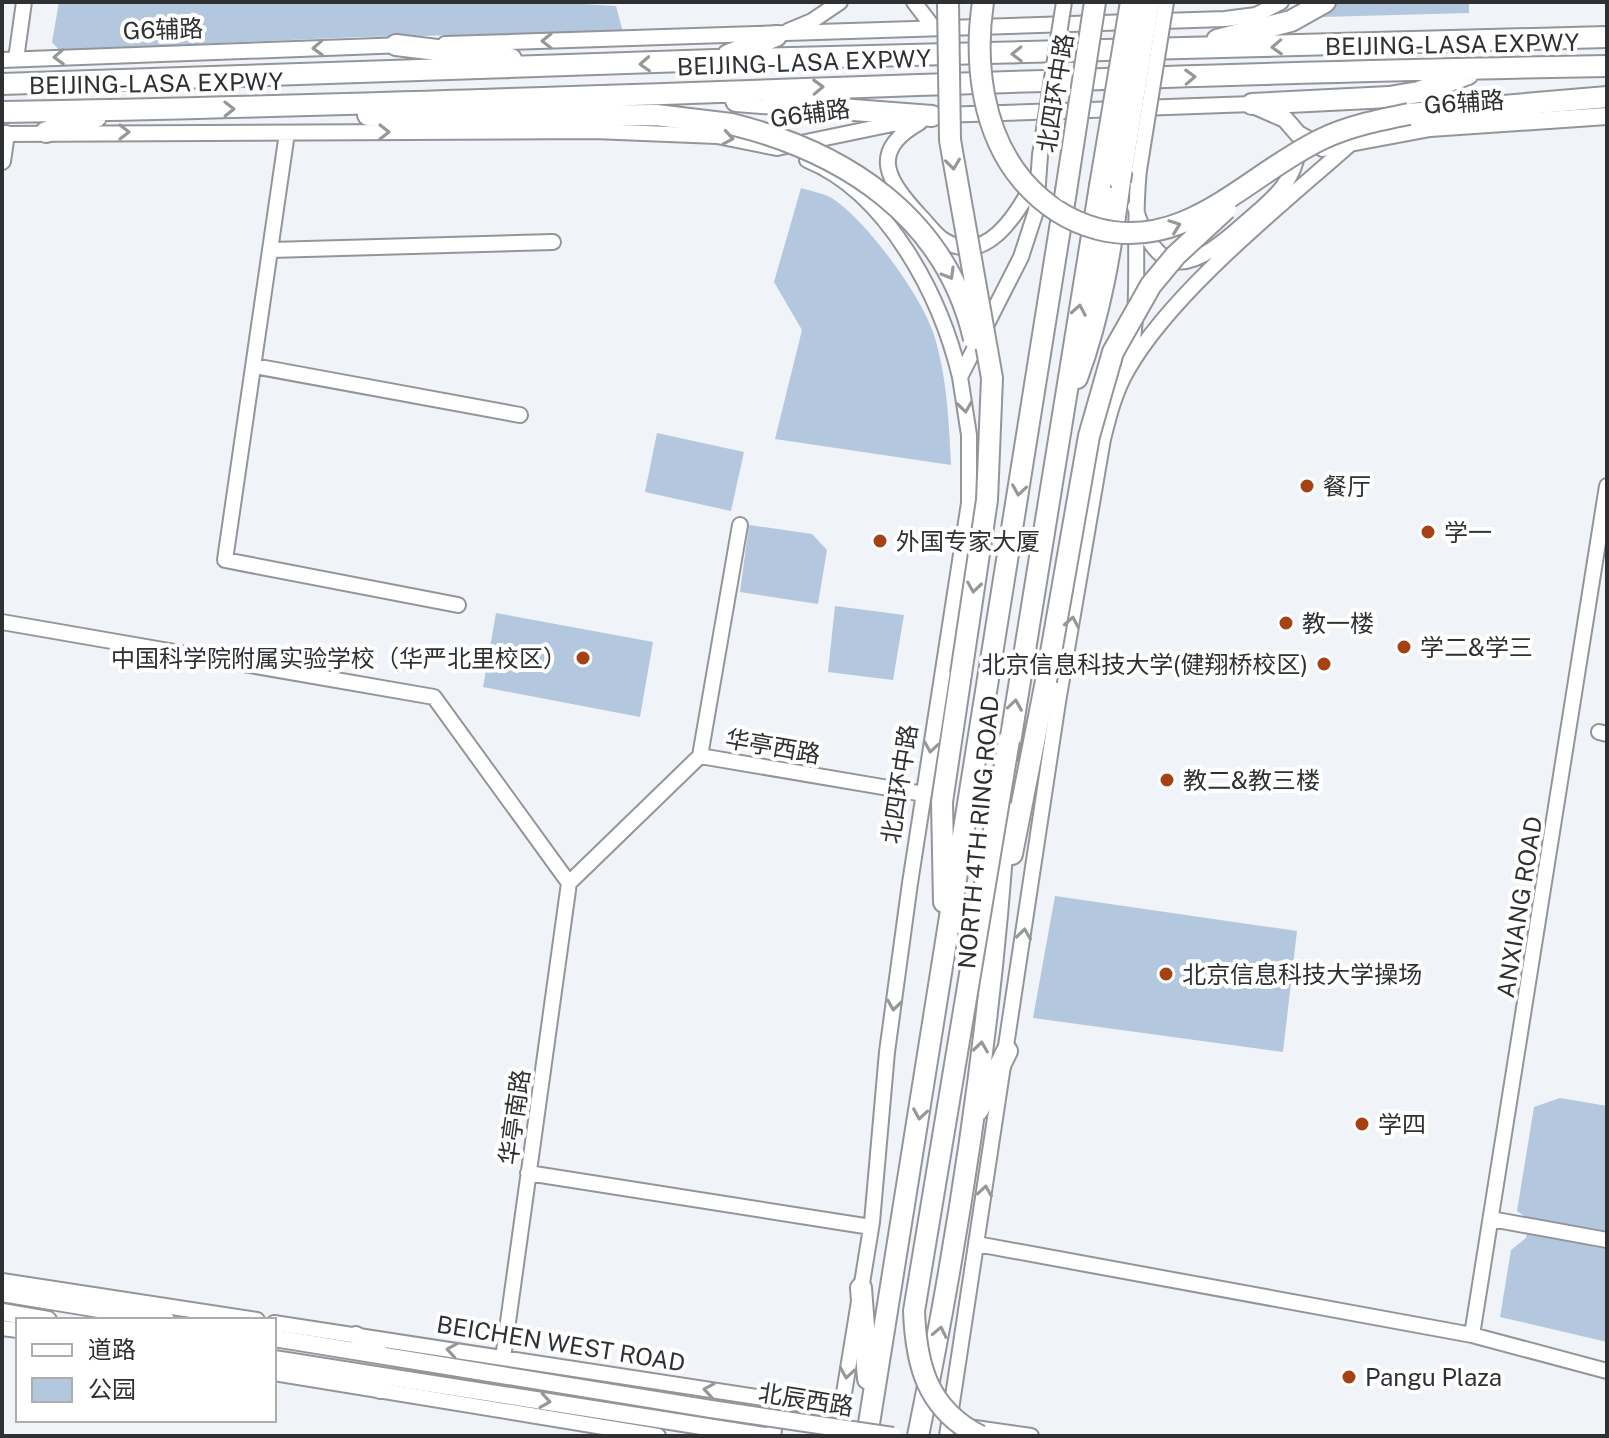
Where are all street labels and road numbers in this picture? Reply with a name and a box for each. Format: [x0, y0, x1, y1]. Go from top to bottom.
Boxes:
street label: G6辅路 [122, 14, 204, 44]
street label: BEIJING-LASA EXPWY [1325, 28, 1580, 60]
street label: 北四环中路 [1032, 32, 1078, 154]
street label: BEIJING-LASA EXPWY [676, 44, 932, 80]
street label: BEIJING-LASA EXPWY [29, 67, 284, 99]
street label: G6辅路 [1423, 85, 1505, 119]
street label: G6辅路 [768, 94, 852, 132]
street label: NORTH 4TH RING ROAD [952, 694, 1004, 970]
street label: 北四环中路 [876, 723, 922, 845]
street label: 华亭西路 [723, 724, 823, 768]
street label: ANXIANG ROAD [1491, 814, 1547, 1000]
street label: 华亭南路 [493, 1068, 535, 1166]
street label: BEICHEN WEST ROAD [435, 1309, 687, 1377]
street label: 北辰西路 [756, 1378, 856, 1420]

